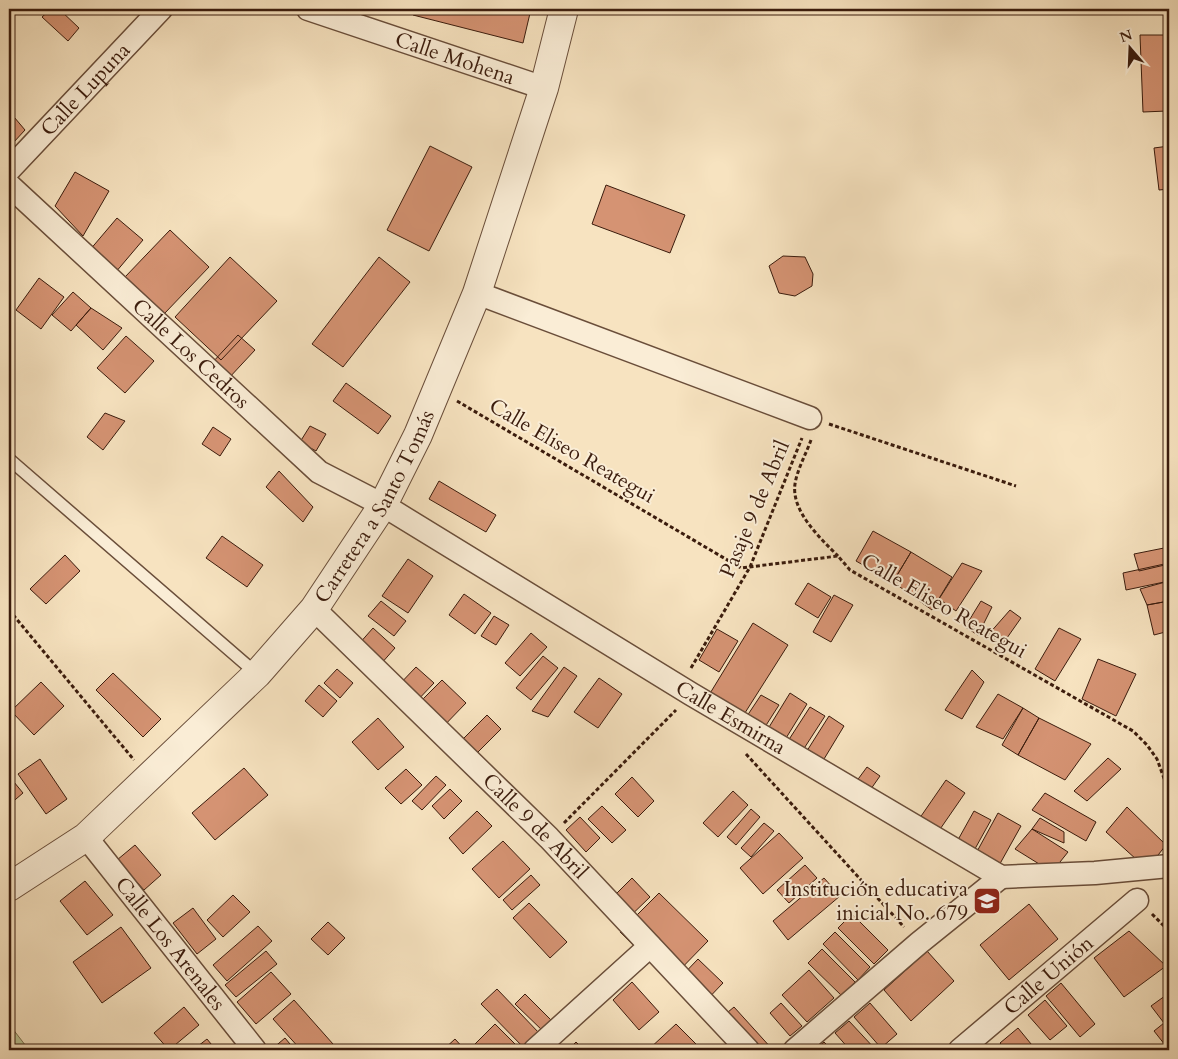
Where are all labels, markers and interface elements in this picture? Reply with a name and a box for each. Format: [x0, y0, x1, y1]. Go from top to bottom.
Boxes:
north arrow [1106, 22, 1156, 72]
street label: Calle Mohena [391, 25, 518, 92]
text: N [1117, 25, 1135, 47]
street label: Calle Lupuna [34, 36, 137, 143]
street label: Calle Los Cedros [126, 292, 256, 415]
street label: Calle Eliseo Reategui [484, 392, 660, 510]
street label: Carretera a Santo Tomás [307, 405, 441, 609]
street label: Pasaje 9 de Abril [713, 436, 797, 582]
street label: Calle Eliseo Reategui [856, 547, 1032, 665]
street label: Calle Esmirna [670, 674, 791, 761]
street label: Calle 9 de Abril [476, 766, 595, 885]
street label: Calle Los Arenales [109, 871, 233, 1016]
place label: Institución educativa inicial No. 679 [784, 875, 968, 928]
school or university icon: Institución educativa inicial No. 679 [972, 886, 1002, 916]
street label: Calle Unión [997, 929, 1100, 1021]

